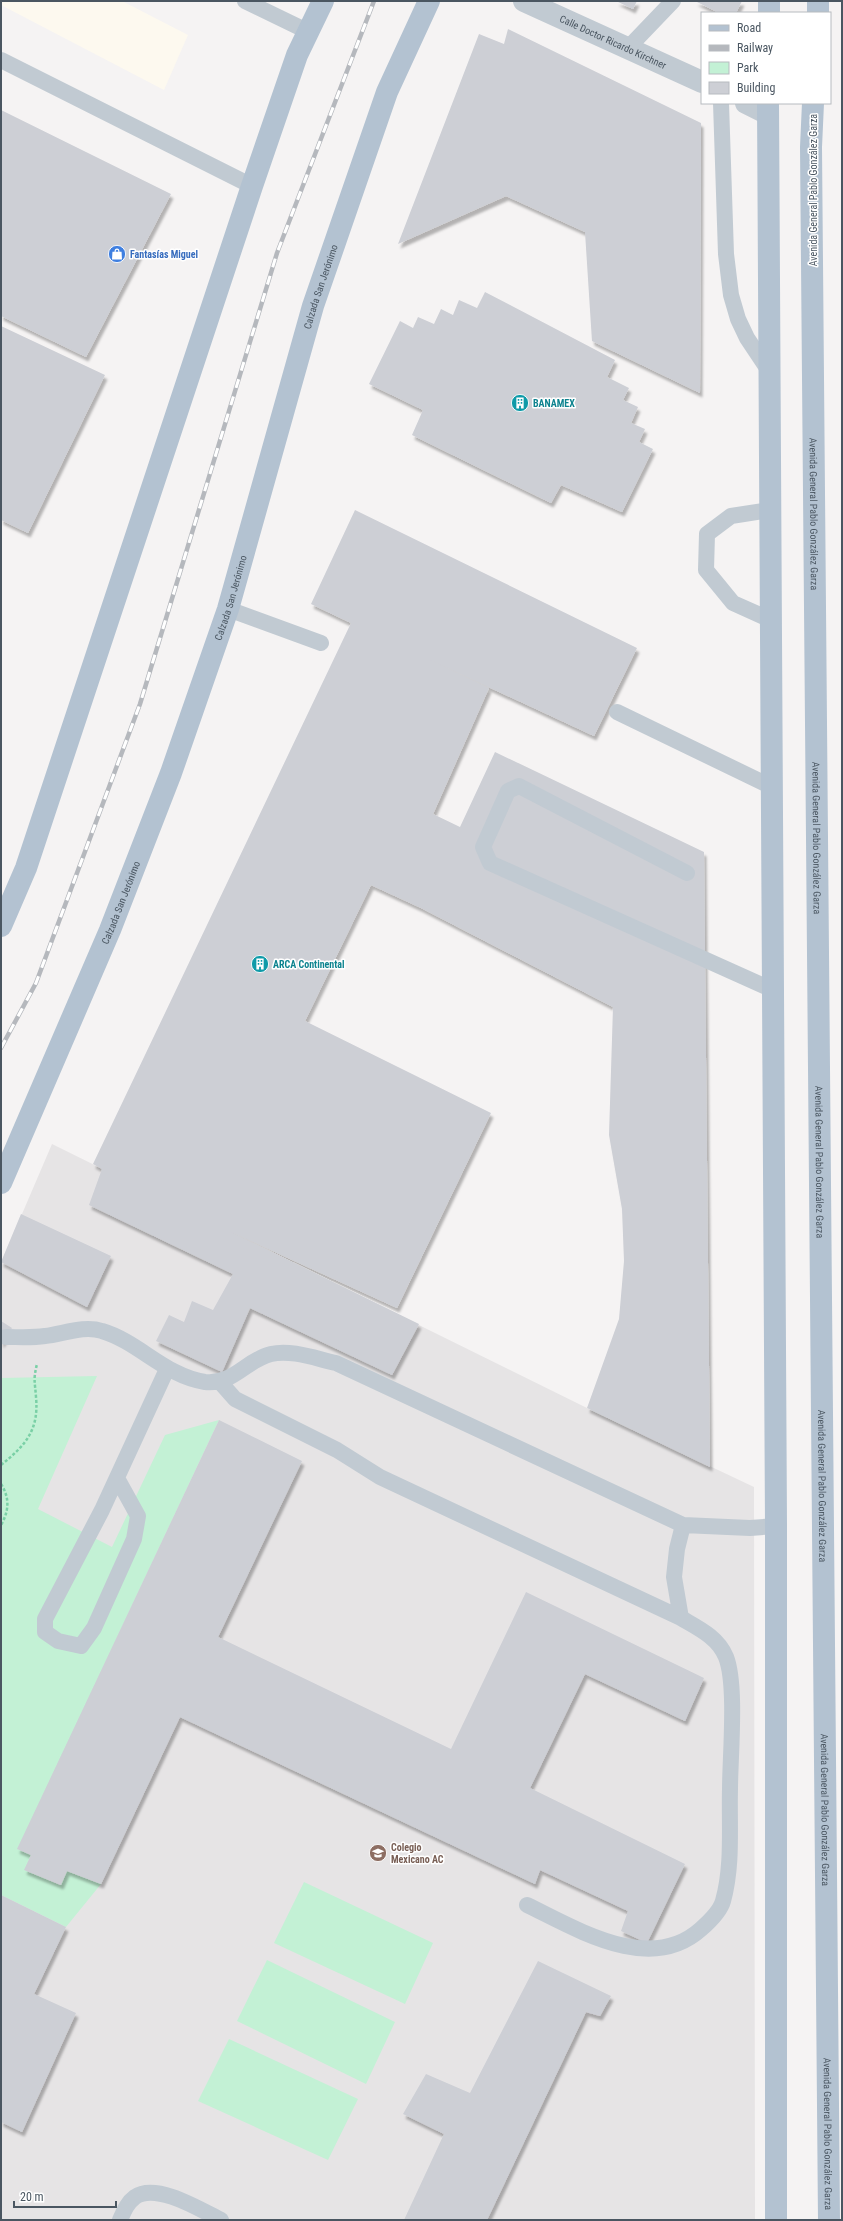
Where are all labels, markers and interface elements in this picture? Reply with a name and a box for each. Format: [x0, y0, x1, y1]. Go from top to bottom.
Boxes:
legend [701, 12, 831, 104]
street label: Calle Doctor Ricardo Kirchner [558, 13, 668, 71]
text: Road [737, 21, 761, 35]
text: Railway [737, 41, 773, 55]
text: Park [737, 61, 759, 75]
text: Building [737, 81, 775, 95]
street label: Avenida General Pablo González Garza [808, 114, 819, 266]
street label: Calzada San Jerónimo [302, 243, 340, 330]
shop icon: Fantasías Miguel [107, 244, 127, 264]
place label: Fantasías Miguel [130, 249, 198, 260]
building icon: BANAMEX [510, 393, 530, 413]
place label: BANAMEX [533, 398, 575, 409]
street label: Avenida General Pablo González Garza [808, 438, 820, 590]
street label: Calzada San Jerónimo [213, 554, 249, 642]
street label: Avenida General Pablo González Garza [810, 762, 823, 914]
street label: Calzada San Jerónimo [100, 859, 142, 946]
building icon: ARCA Continental [250, 954, 270, 974]
place label: ARCA Continental [273, 959, 345, 970]
street label: Avenida General Pablo González Garza [813, 1086, 825, 1238]
street label: Avenida General Pablo González Garza [816, 1410, 828, 1562]
street label: Avenida General Pablo González Garza [819, 1734, 831, 1886]
place label: Colegio Mexicano AC [391, 1842, 444, 1865]
school or university icon: Colegio Mexicano AC [368, 1843, 388, 1863]
street label: Avenida General Pablo González Garza [822, 2058, 834, 2210]
scale bar [14, 2183, 116, 2209]
text: 20 m [20, 2190, 44, 2204]

